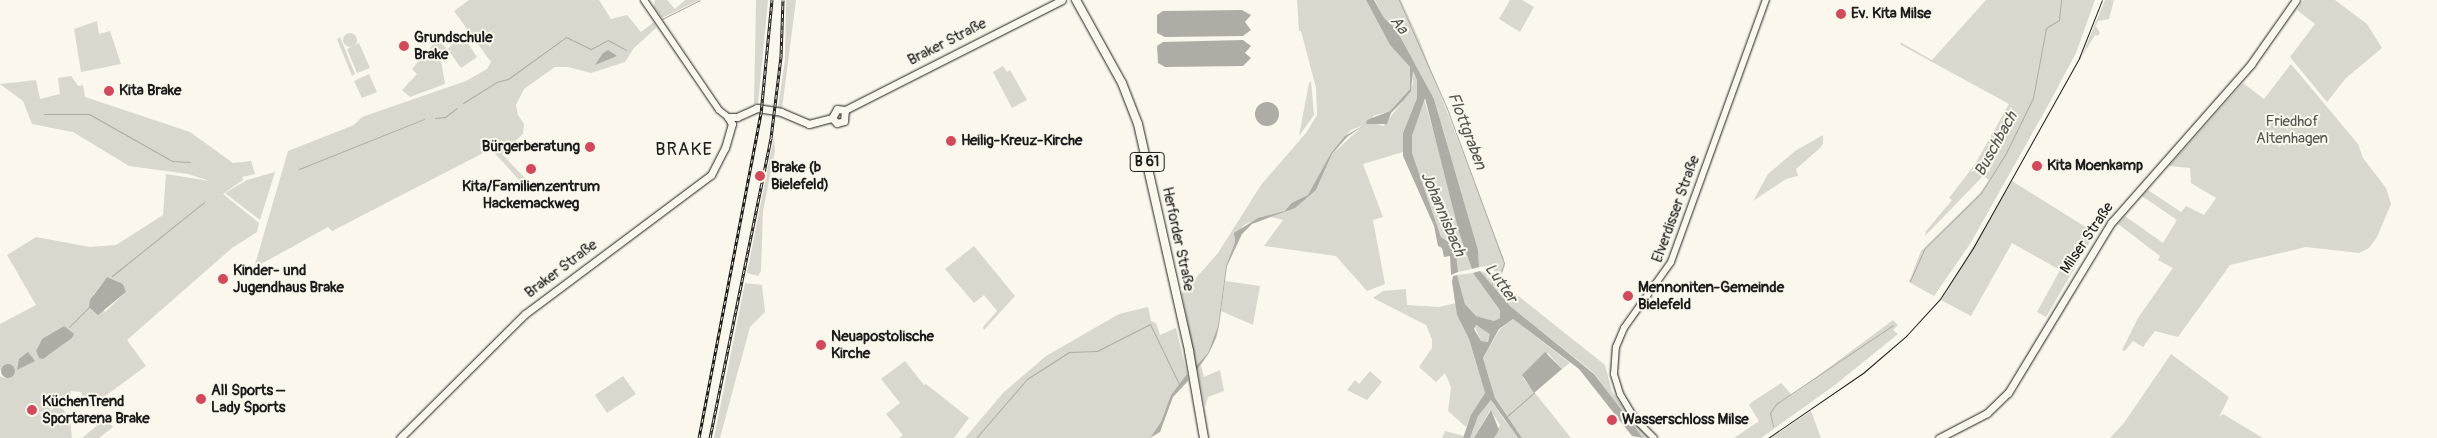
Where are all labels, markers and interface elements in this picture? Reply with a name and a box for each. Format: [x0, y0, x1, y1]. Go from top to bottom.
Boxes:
place label: Ev. Kita Milse [1851, 5, 1931, 23]
marker: Ev. Kita Milse [1835, 8, 1847, 20]
water label: Aa [1386, 12, 1412, 38]
street label: Braker Straße [905, 15, 989, 69]
place label: Grundschule Brake [414, 28, 493, 63]
marker: Grundschule Brake [398, 40, 410, 52]
place label: Kita Brake [119, 82, 181, 100]
marker: Kita Brake [103, 85, 115, 97]
water label: Flottgraben [1444, 90, 1490, 172]
water label: Buschbach [1970, 108, 2022, 180]
park label: Friedhof Altenhagen [2256, 112, 2328, 147]
place label: Heilig-Kreuz-Kirche [961, 132, 1082, 150]
marker: Heilig-Kreuz-Kirche [945, 135, 957, 147]
place label: Bürgerberatung [482, 138, 580, 156]
district label: BRAKE [655, 139, 713, 161]
marker: Bürgerberatung [584, 141, 596, 153]
road number: B 61 [1130, 150, 1164, 173]
street label: Elverdisser Straße [1648, 153, 1704, 265]
place label: Kita Moenkamp [2047, 157, 2143, 175]
place label: Brake (b Bielefeld) [771, 158, 829, 193]
marker: Kita Moenkamp [2031, 160, 2043, 172]
marker: Kita/Familienzentrum Hackemackweg [525, 163, 537, 175]
marker: Brake (b Bielefeld) [753, 169, 767, 183]
water label: Johannisbach [1417, 169, 1469, 259]
place label: Kita/Familienzentrum Hackemackweg [462, 177, 600, 212]
street label: Herforder Straße [1158, 185, 1198, 293]
street label: Milser Straße [2056, 199, 2118, 277]
street label: Braker Straße [521, 236, 601, 302]
water label: Lutter [1481, 260, 1521, 306]
place label: Kinder- und Jugendhaus Brake [233, 261, 344, 296]
marker: Kinder- und Jugendhaus Brake [217, 273, 229, 285]
place label: Mennoniten-Gemeinde Bielefeld [1638, 278, 1784, 313]
marker: Mennoniten-Gemeinde Bielefeld [1622, 290, 1634, 302]
place label: Neuapostolische Kirche [831, 327, 934, 362]
marker: Neuapostolische Kirche [815, 339, 827, 351]
place label: All Sports – Lady Sports [211, 381, 285, 416]
place label: KüchenTrend Sportarena Brake [42, 392, 150, 427]
marker: All Sports – Lady Sports [195, 393, 207, 405]
marker: KüchenTrend Sportarena Brake [26, 404, 38, 416]
place label: Wasserschloss Milse [1622, 411, 1749, 429]
marker: Wasserschloss Milse [1606, 414, 1618, 426]

